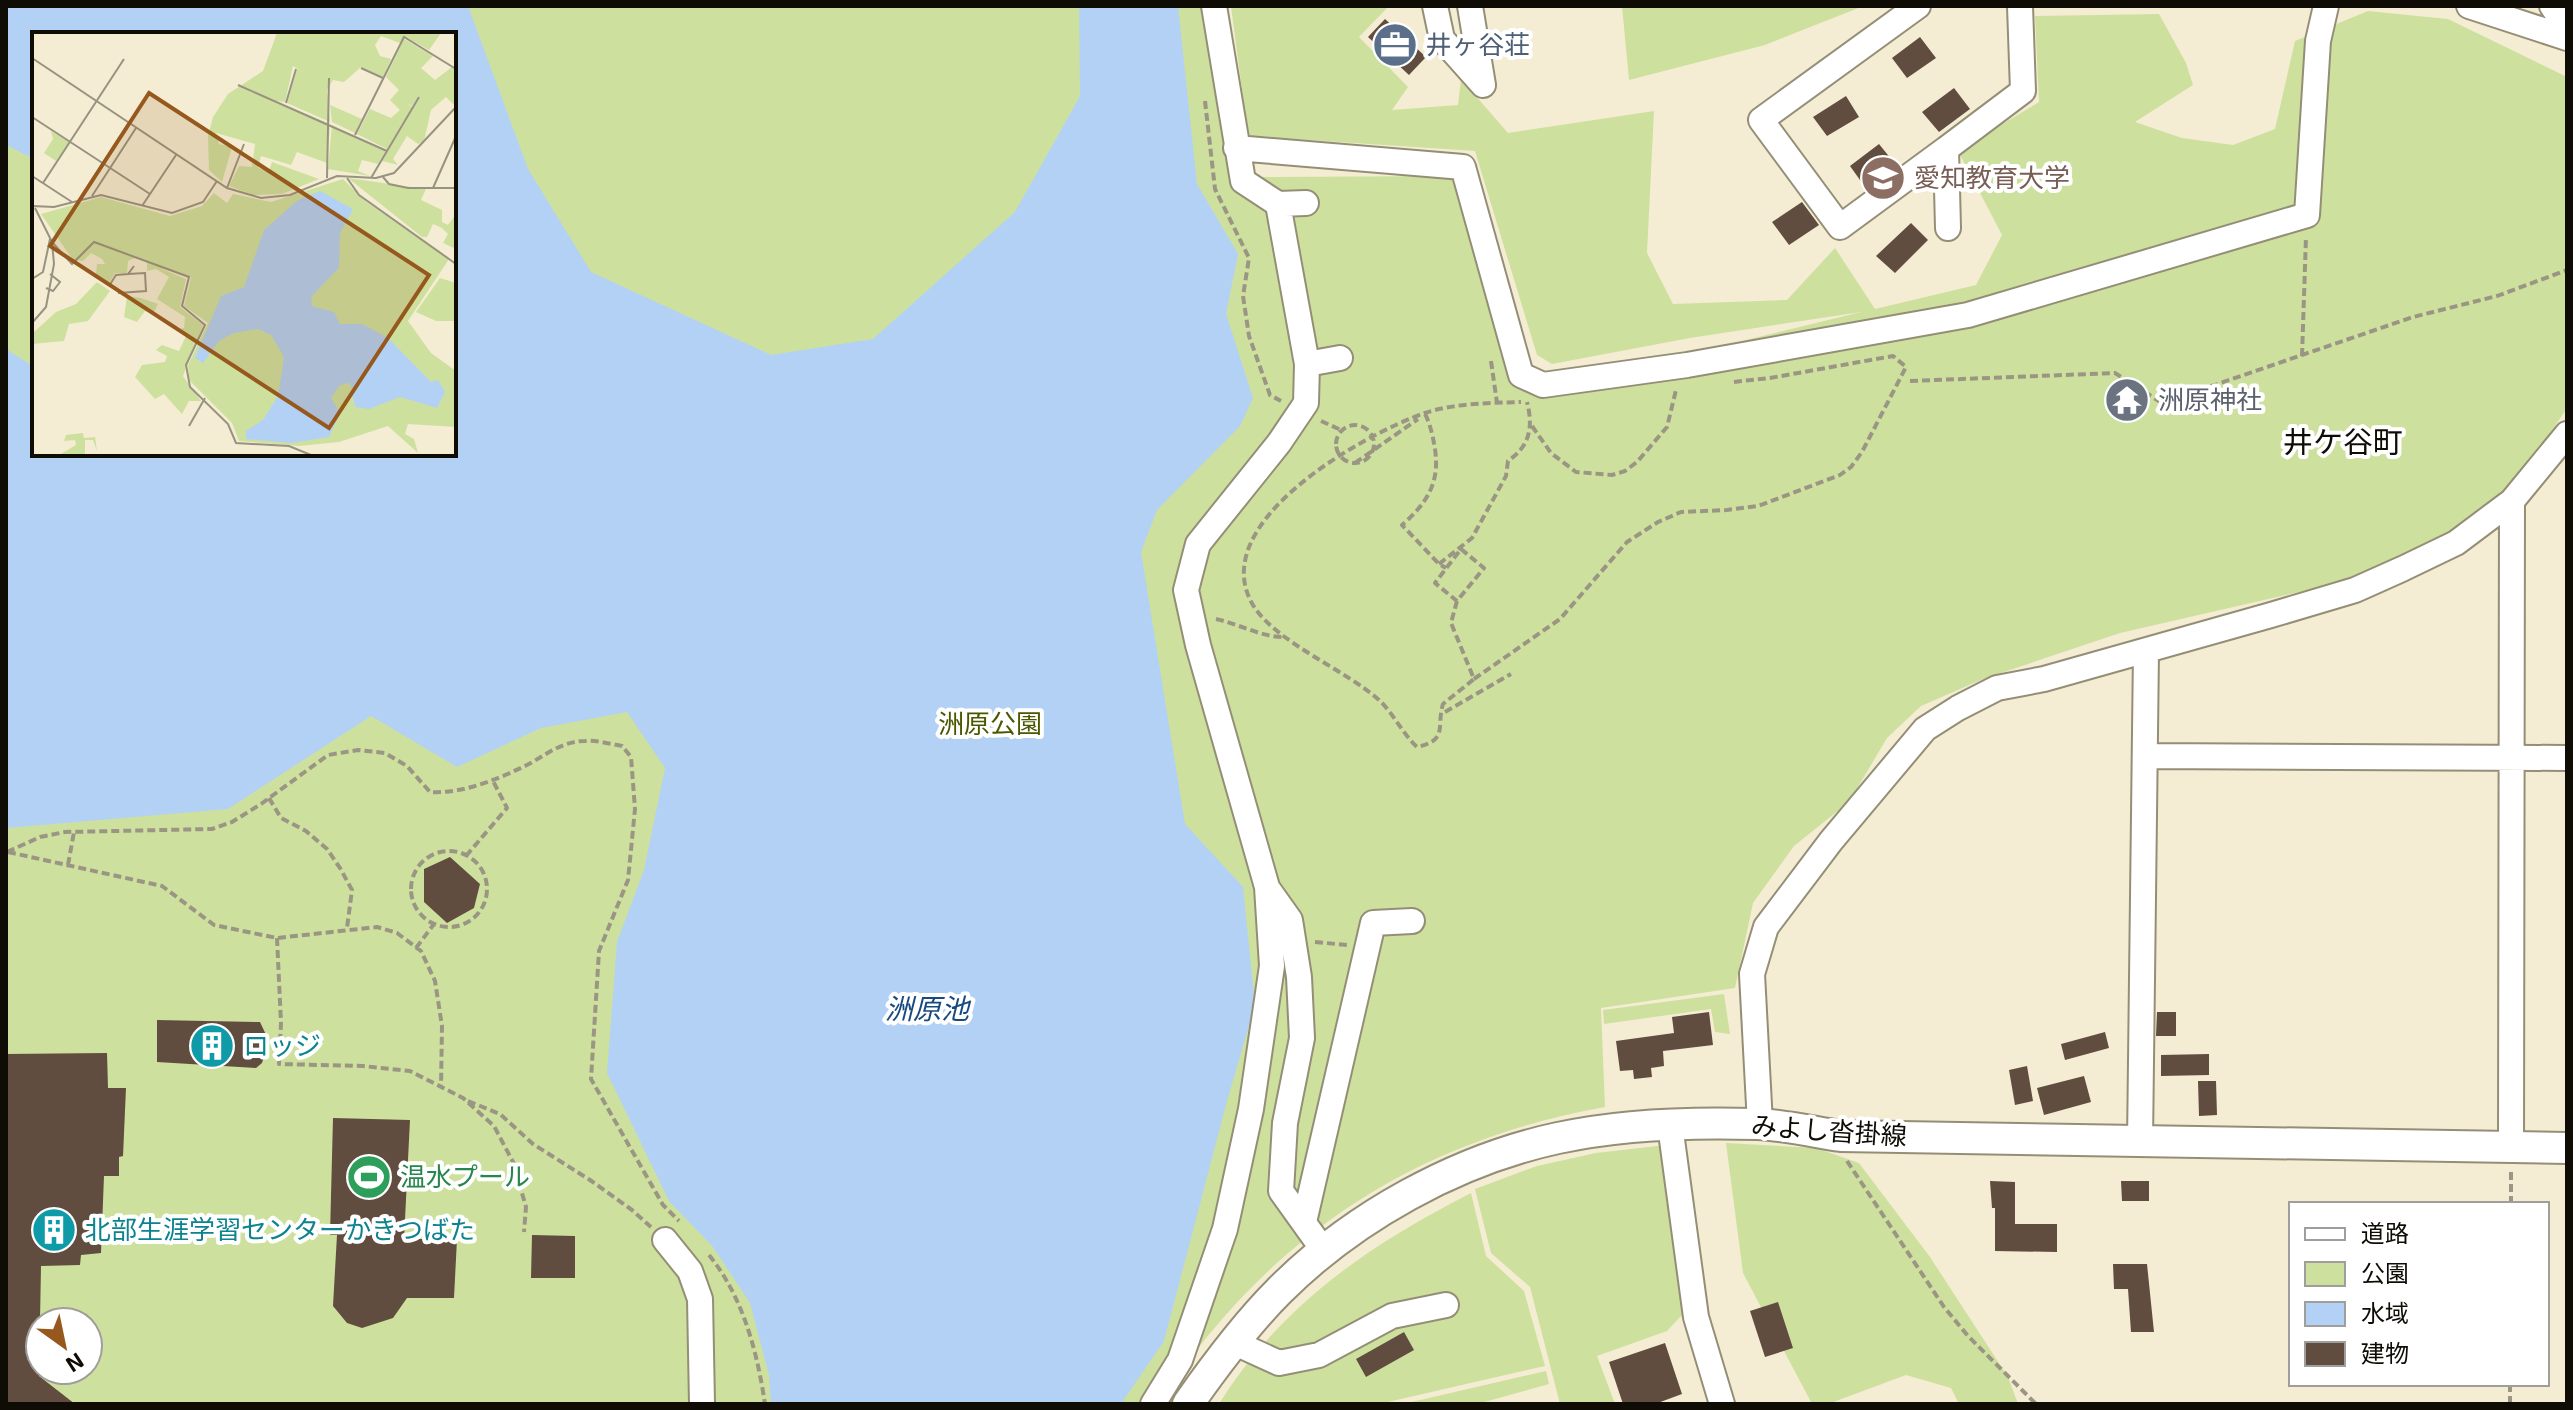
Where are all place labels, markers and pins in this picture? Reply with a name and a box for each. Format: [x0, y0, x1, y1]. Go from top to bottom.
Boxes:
office icon: 井ヶ谷荘 [1371, 21, 1419, 69]
place label: 井ヶ谷荘 [1426, 28, 1530, 59]
school or university icon: 愛知教育大学 [1859, 154, 1907, 202]
place label: 愛知教育大学 [1914, 161, 2070, 192]
temple icon: 洲原神社 [2103, 376, 2151, 424]
place label: 洲原神社 [2158, 383, 2262, 414]
building icon: ロッジ [188, 1022, 236, 1070]
place label: ロッジ [243, 1029, 321, 1060]
sports icon: 温水プール [345, 1153, 393, 1201]
place label: 温水プール [400, 1160, 530, 1191]
building icon: 北部生涯学習センターかきつばた [30, 1206, 78, 1254]
place label: 北部生涯学習センターかきつばた [85, 1213, 475, 1244]

